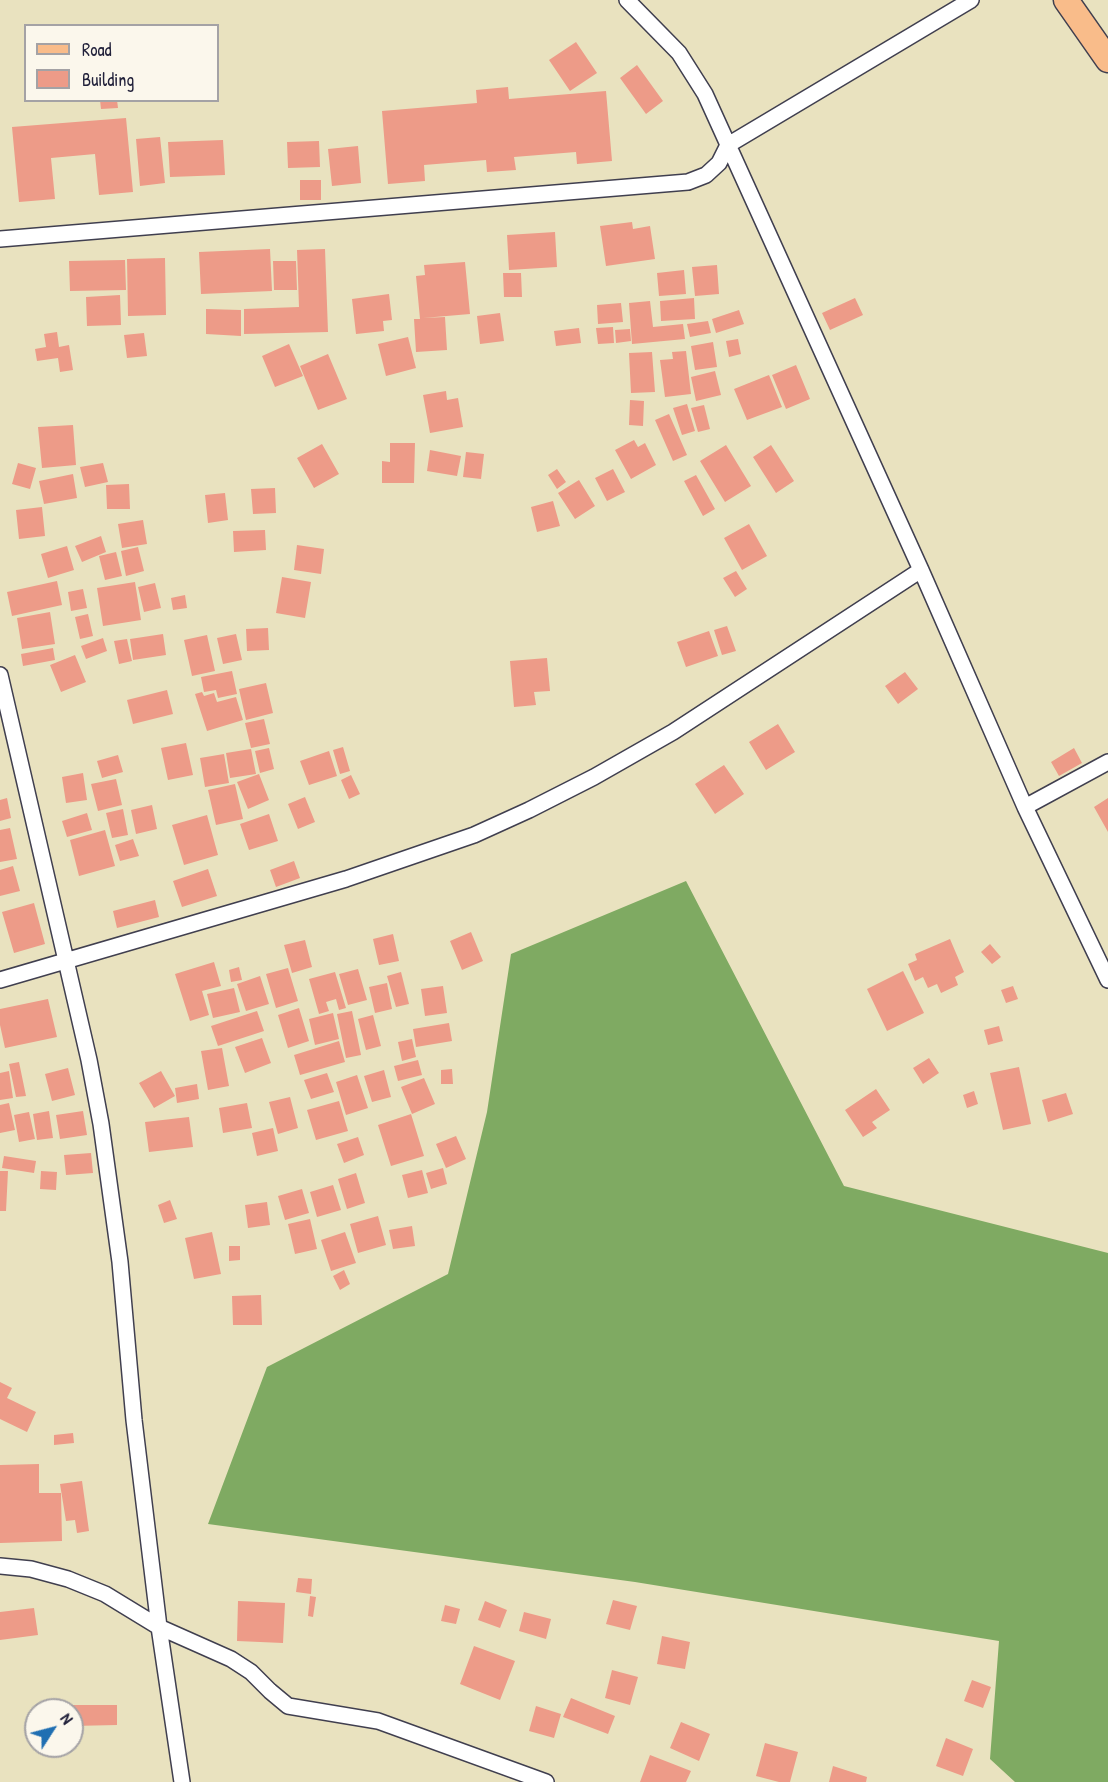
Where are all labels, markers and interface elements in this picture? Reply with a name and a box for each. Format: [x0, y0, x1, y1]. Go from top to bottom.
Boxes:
legend [24, 24, 219, 102]
text: Road [82, 37, 112, 62]
text: Building [82, 67, 134, 92]
north arrow [24, 1698, 84, 1758]
text: N [56, 1709, 78, 1728]

